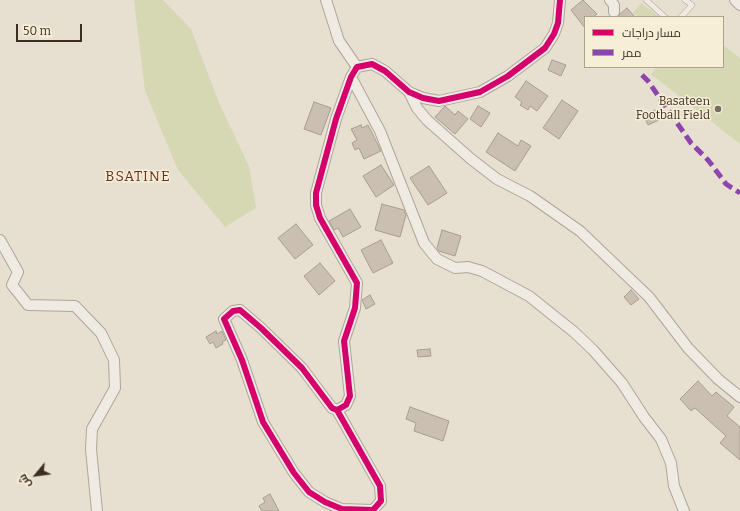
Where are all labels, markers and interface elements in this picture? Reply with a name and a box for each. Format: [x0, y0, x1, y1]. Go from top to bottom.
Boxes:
scale bar [18, 16, 84, 42]
legend [584, 16, 724, 68]
text: 50 m [23, 24, 51, 38]
text: مسار دراجات [622, 26, 681, 40]
text: ممر [622, 46, 641, 60]
place label: Basateen Football Field [636, 95, 710, 123]
marker: Basateen Football Field [713, 104, 723, 114]
district label: BSATINE [105, 169, 171, 185]
north arrow [16, 455, 56, 495]
text: ش [16, 472, 34, 490]

